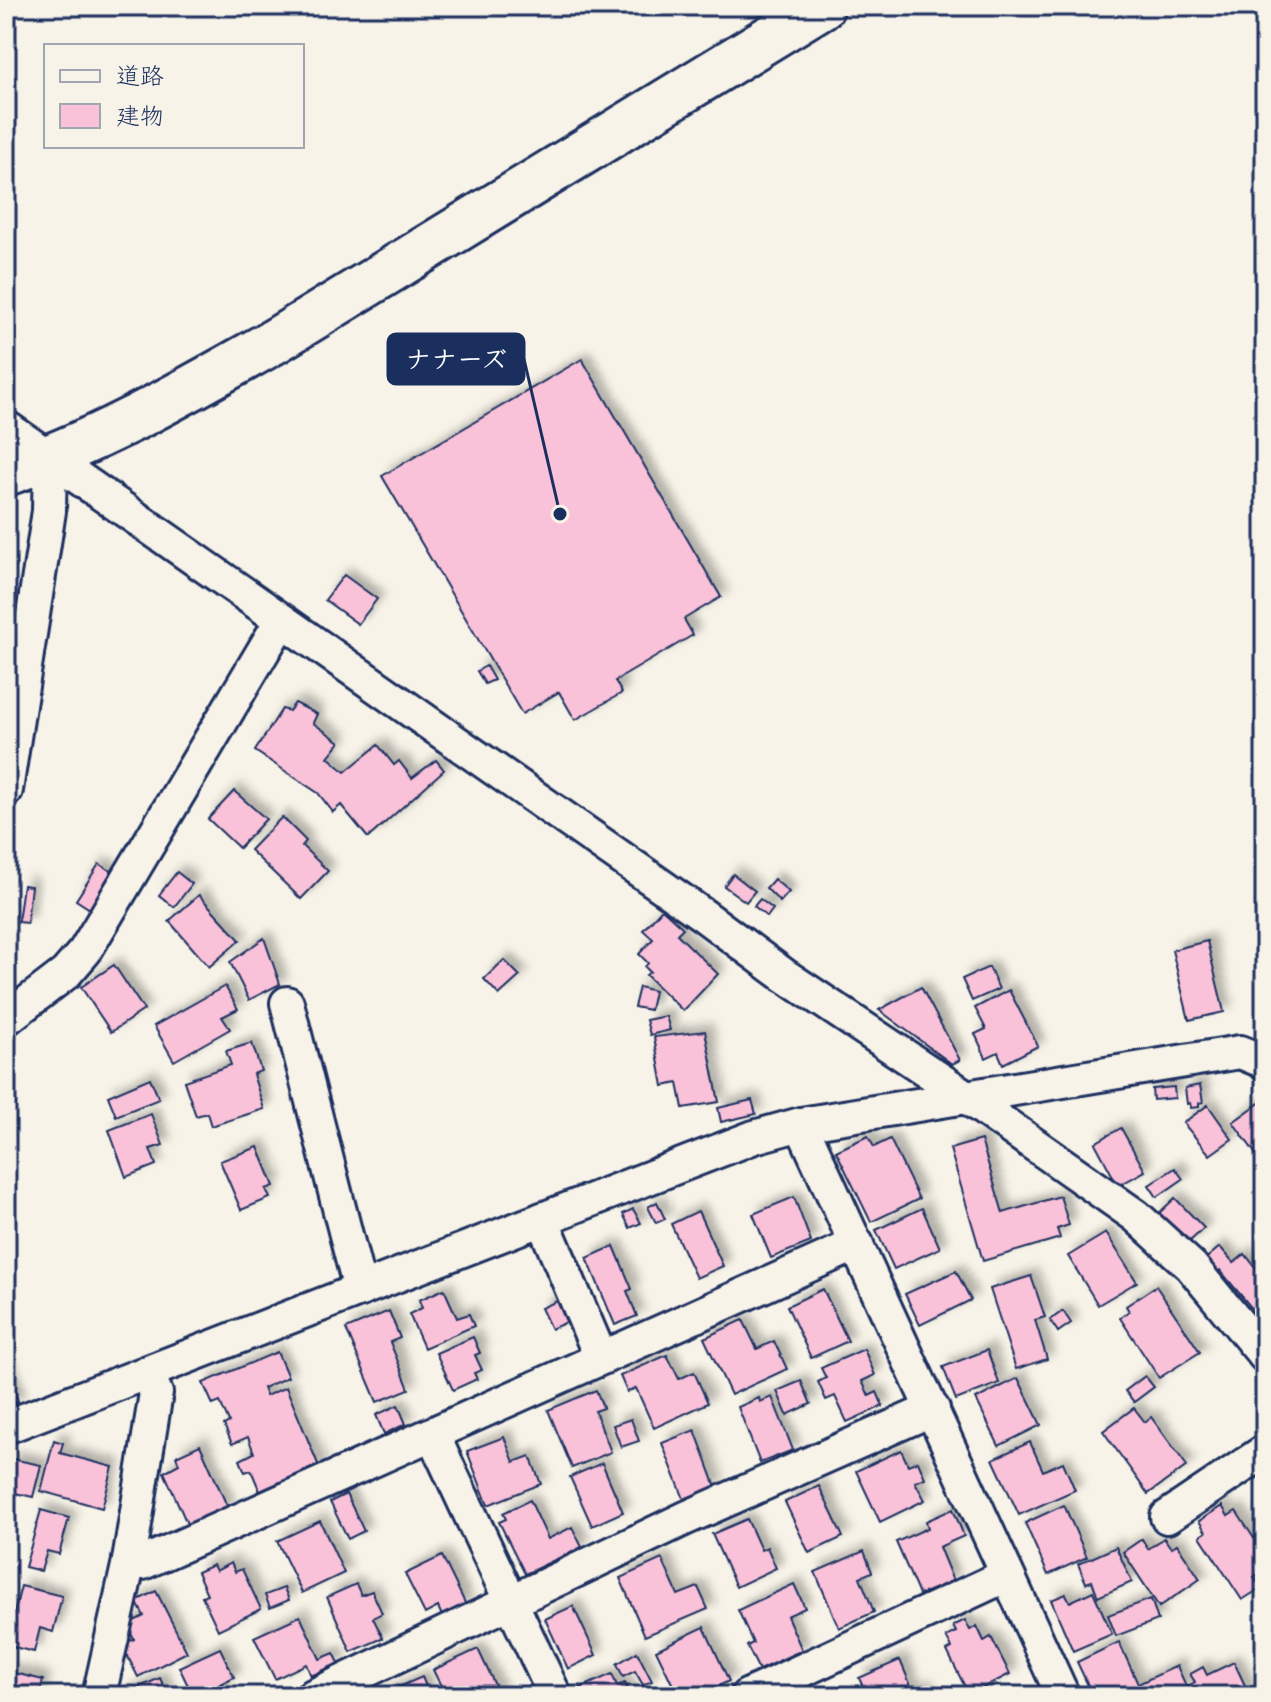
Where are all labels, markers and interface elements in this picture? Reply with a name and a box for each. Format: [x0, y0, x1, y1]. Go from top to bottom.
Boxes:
legend [44, 44, 304, 148]
text: 道路 [116, 55, 164, 97]
text: 建物 [116, 95, 164, 137]
callout: ナナーズ [388, 334, 524, 384]
text: ナナーズ [405, 336, 507, 382]

